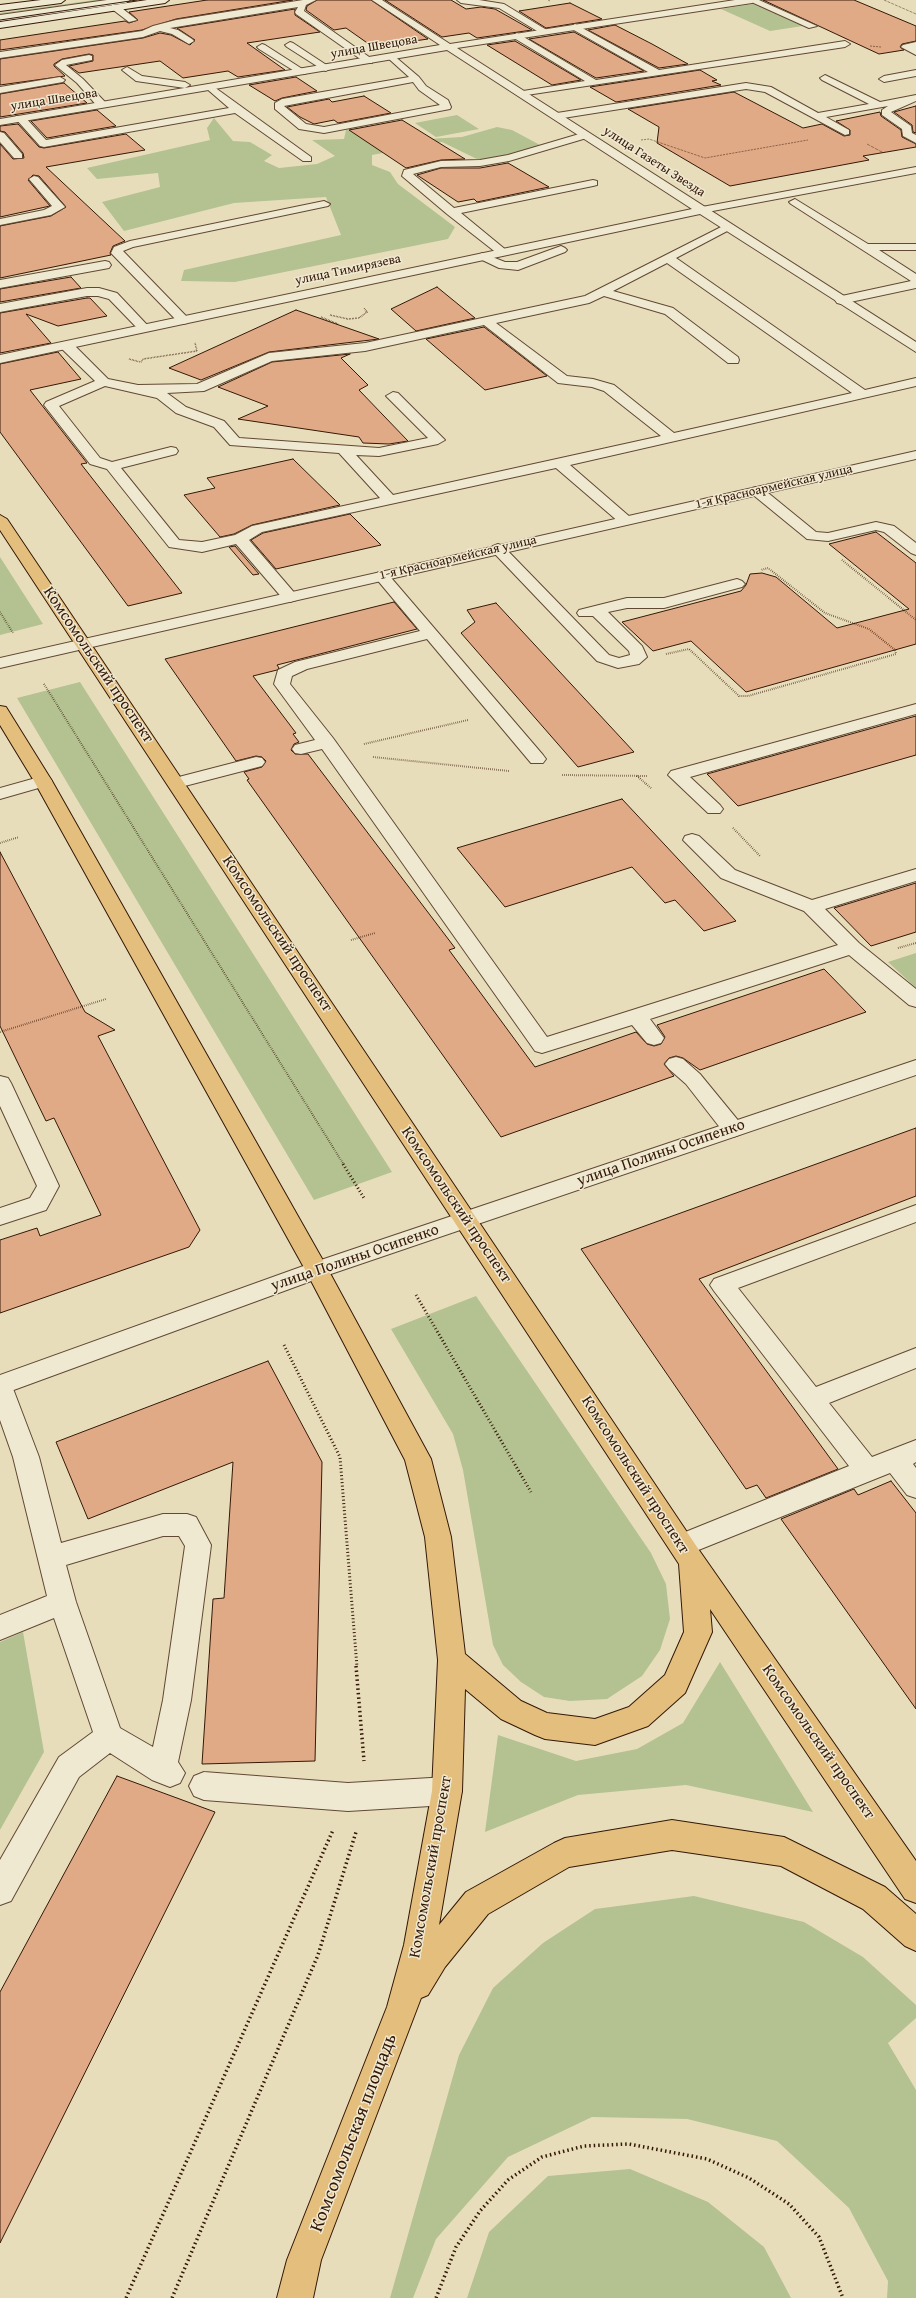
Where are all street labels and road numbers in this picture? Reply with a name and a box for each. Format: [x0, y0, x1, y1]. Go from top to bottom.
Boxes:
street label: улица Швецова [329, 32, 419, 62]
street label: улица Швецова [9, 85, 99, 115]
street label: улица Газеты Звезда [600, 123, 708, 201]
street label: улица Тимирязева [294, 251, 402, 289]
street label: 1-я Красноармейская улица [694, 461, 854, 513]
street label: 1-я Красноармейская улица [378, 532, 538, 584]
street label: Комсомольский проспект [39, 583, 157, 747]
street label: Комсомольский проспект [218, 852, 336, 1016]
street label: улица Полины Осипенко [575, 1115, 747, 1191]
street label: Комсомольский проспект [397, 1123, 515, 1287]
street label: улица Полины Осипенко [269, 1220, 441, 1296]
street label: Комсомольский проспект [577, 1393, 693, 1557]
street label: Комсомольский проспект [757, 1661, 879, 1823]
street label: Комсомольский проспект [406, 1775, 456, 1959]
street label: Комсомольская площадь [306, 2030, 402, 2236]

